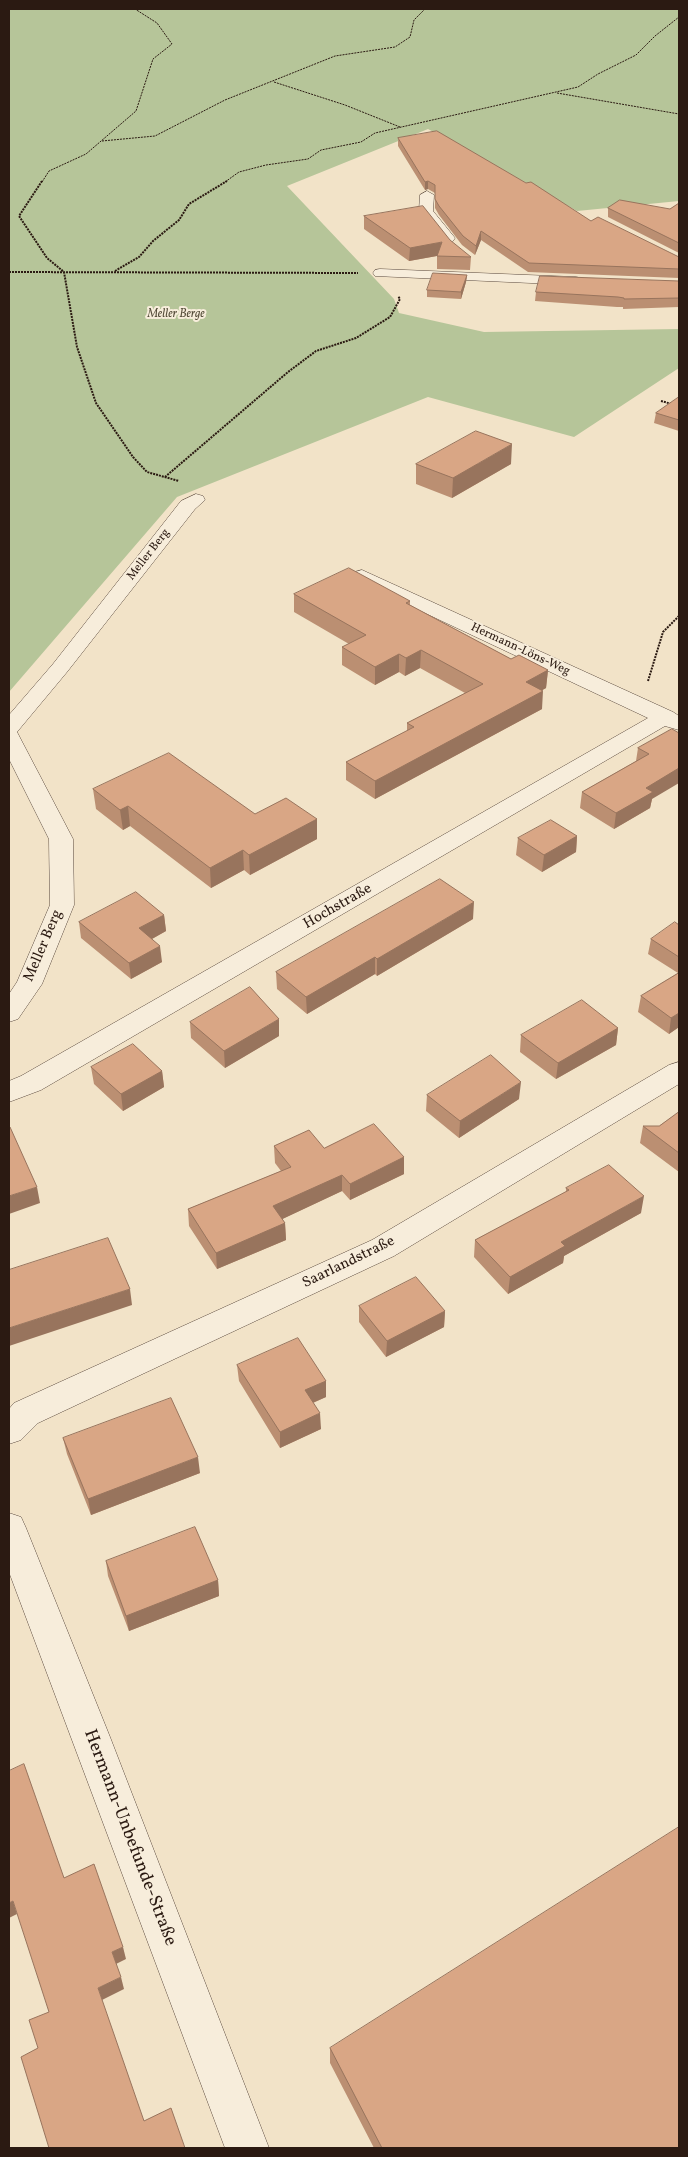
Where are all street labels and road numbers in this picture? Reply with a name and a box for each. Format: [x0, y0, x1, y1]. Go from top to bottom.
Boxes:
street label: Meller Berg [124, 526, 174, 584]
street label: Hermann-Löns-Weg [468, 621, 572, 679]
street label: Hochstraße [301, 880, 375, 934]
street label: Meller Berg [21, 907, 67, 985]
street label: Saarlandstraße [300, 1233, 398, 1293]
street label: Hermann-Unbefunde-Straße [78, 1727, 180, 1949]

